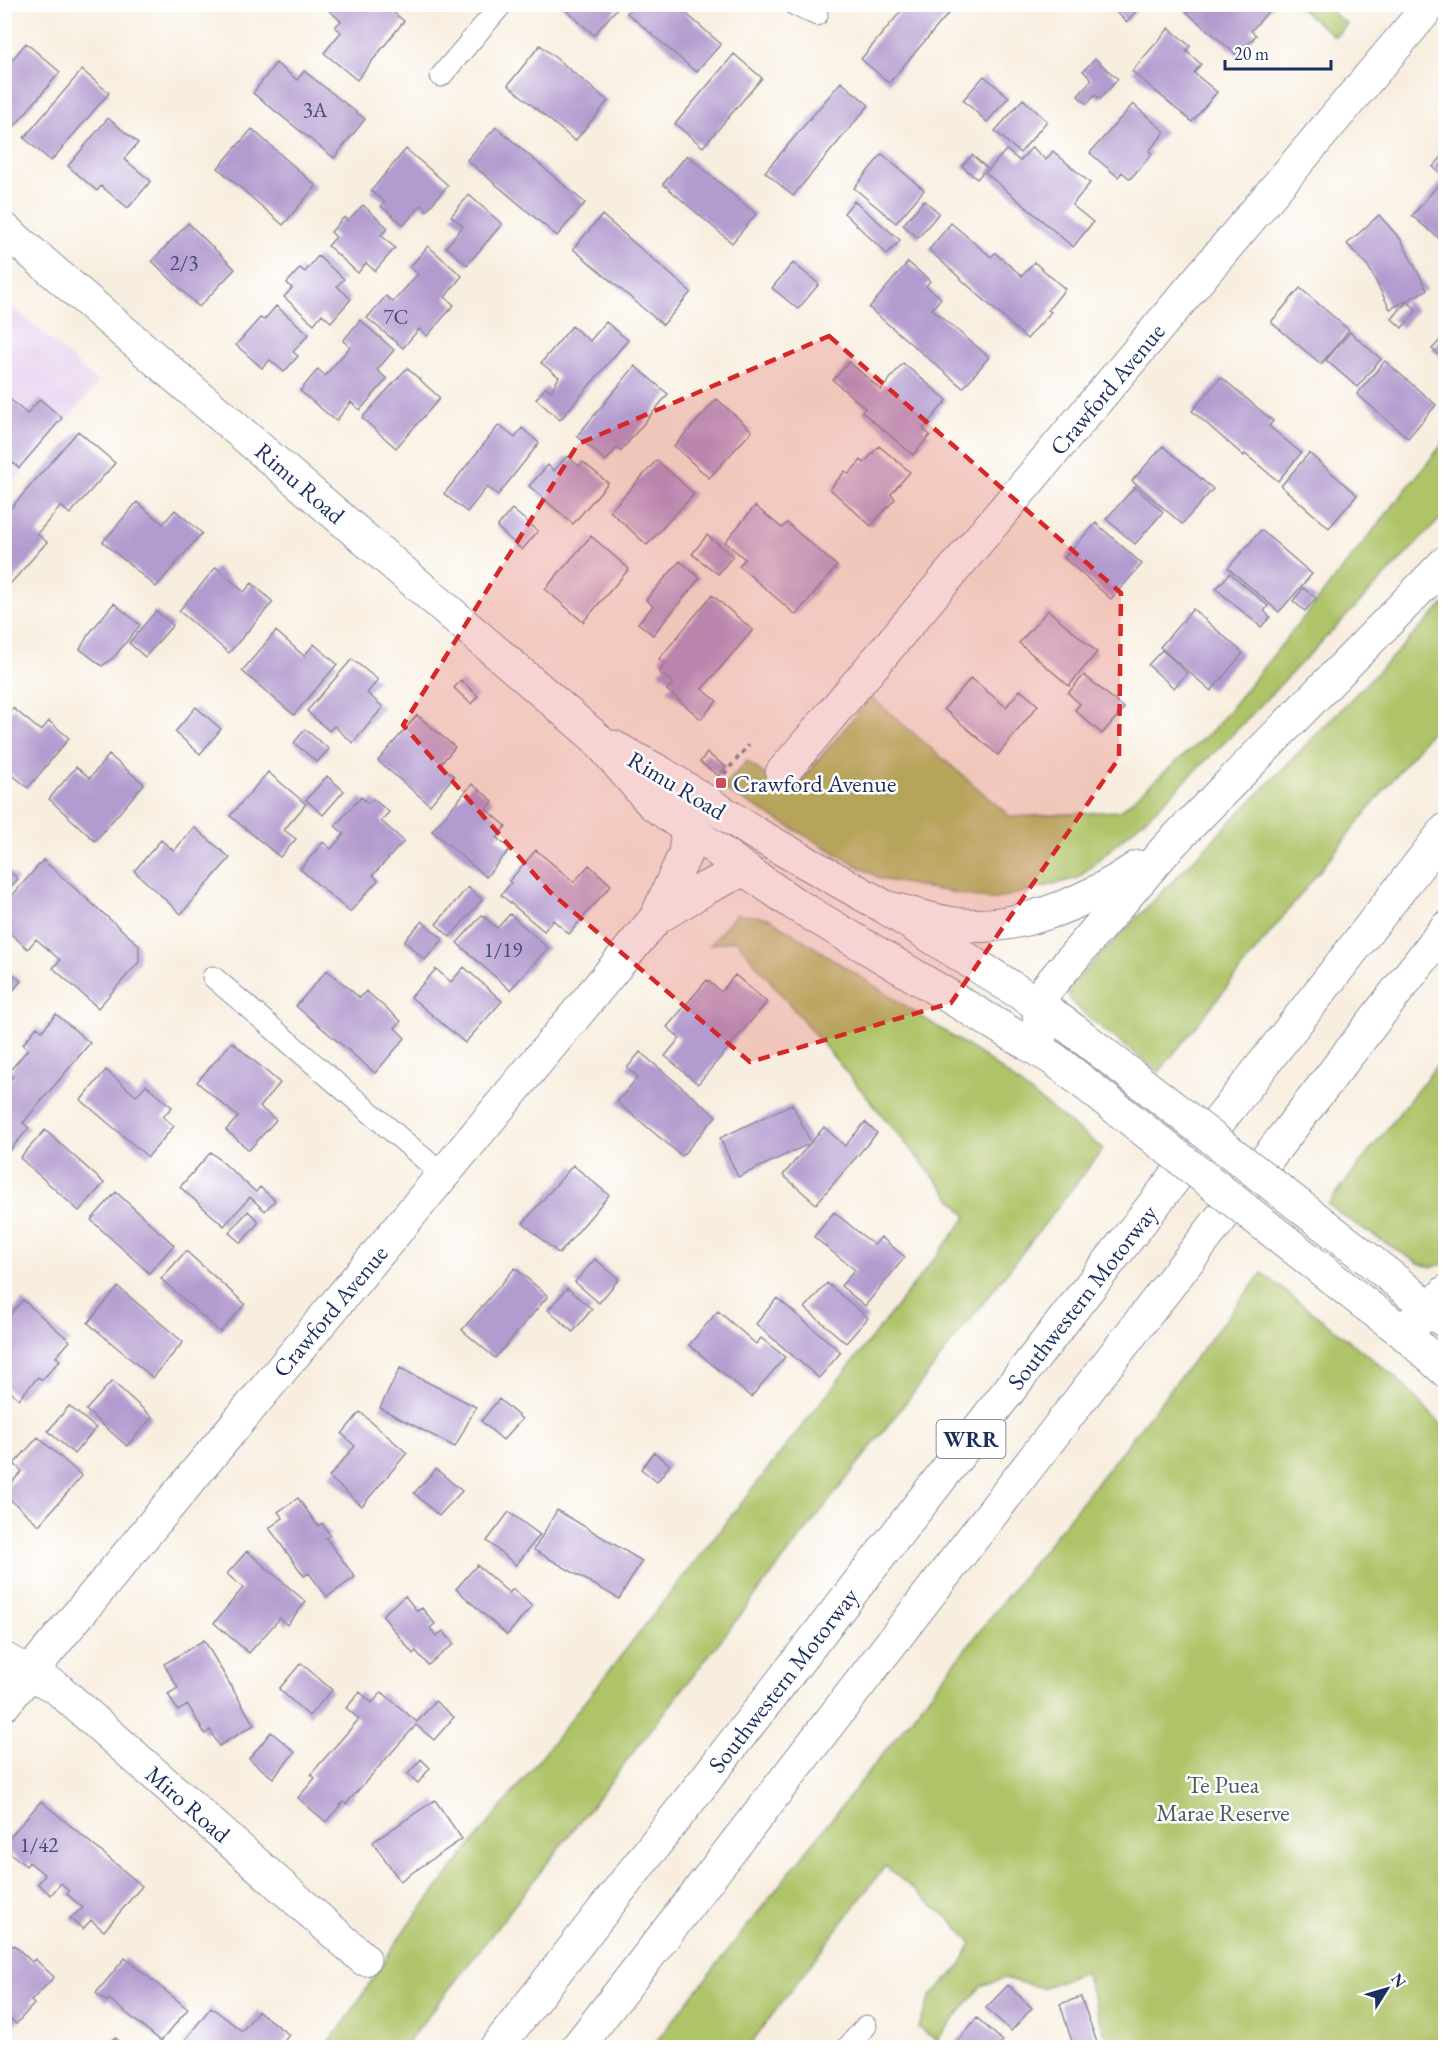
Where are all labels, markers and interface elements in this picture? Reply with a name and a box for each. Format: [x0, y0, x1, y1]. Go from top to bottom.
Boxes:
scale bar [1225, 33, 1332, 71]
text: 20 m [1234, 42, 1269, 65]
house number: 3A [303, 96, 328, 123]
house number: 2/3 [170, 249, 198, 276]
house number: 7C [384, 303, 409, 330]
street label: Crawford Avenue [1043, 316, 1171, 462]
street label: Rimu Road [249, 435, 352, 531]
street label: Rimu Road [622, 744, 733, 827]
place label: Crawford Avenue [733, 768, 896, 799]
marker: Crawford Avenue [714, 776, 728, 790]
house number: 1/19 [484, 936, 522, 963]
street label: Southwestern Motorway [1000, 1198, 1164, 1396]
street label: Crawford Avenue [266, 1238, 394, 1384]
road number: WRR [936, 1420, 1006, 1458]
street label: Southwestern Motorway [701, 1581, 865, 1779]
street label: Miro Road [139, 1759, 237, 1850]
park label: Te Puea Marae Reserve [1156, 1769, 1290, 1828]
house number: 1/42 [20, 1831, 58, 1858]
north arrow [1357, 1959, 1417, 2019]
text: N [1386, 1969, 1411, 1992]

